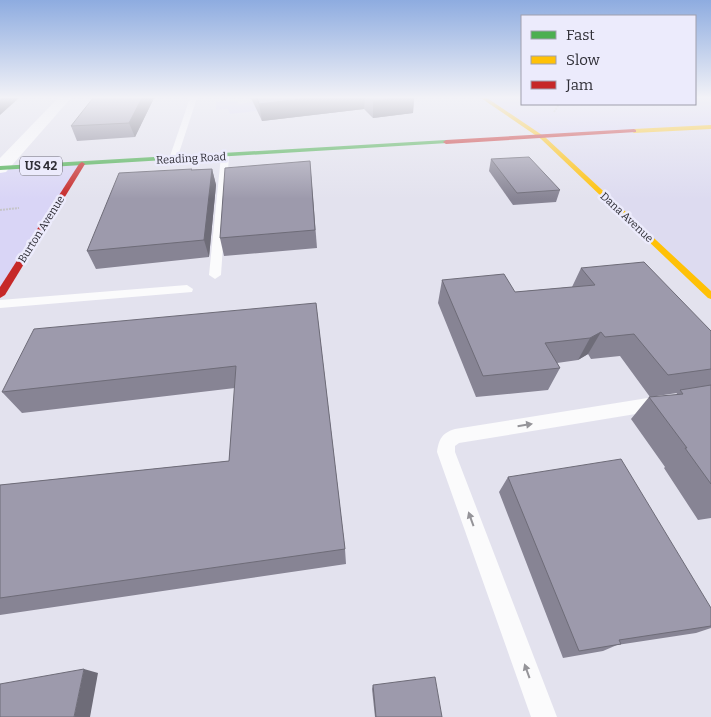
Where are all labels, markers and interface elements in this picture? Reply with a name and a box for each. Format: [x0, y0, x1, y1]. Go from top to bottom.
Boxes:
legend [521, 15, 696, 105]
text: Fast [566, 26, 595, 44]
text: Slow [566, 51, 601, 69]
text: Jam [565, 76, 594, 94]
street label: Reading Road [156, 150, 227, 167]
road number: US 42 [20, 157, 62, 176]
street label: Dana Avenue [598, 190, 656, 245]
street label: Burton Avenue [16, 193, 67, 265]
one-way arrow [517, 420, 533, 428]
one-way arrow [467, 511, 475, 526]
one-way arrow [523, 663, 531, 678]

